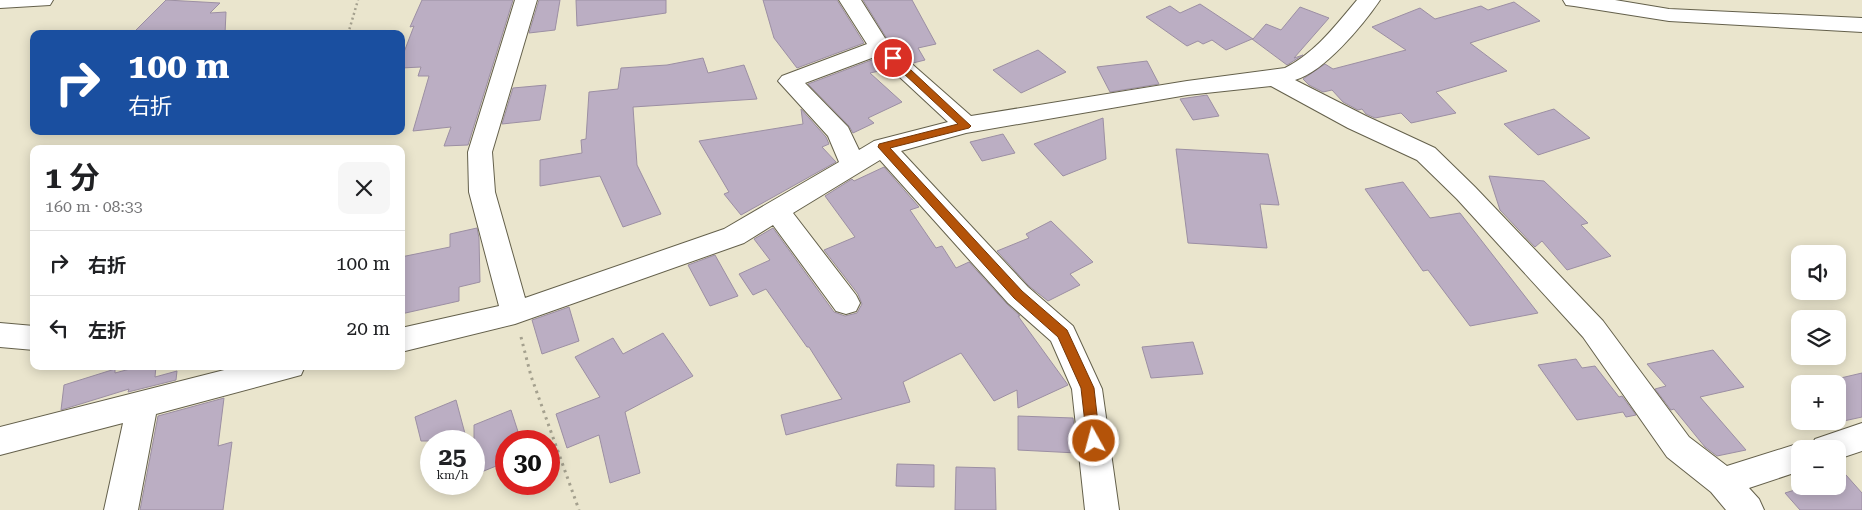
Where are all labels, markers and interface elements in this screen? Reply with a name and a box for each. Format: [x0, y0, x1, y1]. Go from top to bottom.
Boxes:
pin [872, 37, 914, 79]
icon: arrive [879, 44, 907, 72]
text: 100 m [128, 46, 229, 87]
icon: right [45, 50, 110, 115]
text: 右折 [128, 94, 172, 119]
text: 1 分 [45, 160, 99, 195]
button: close [338, 162, 390, 214]
text: 160 m · 08:33 [45, 197, 143, 216]
map controls [1791, 245, 1846, 495]
button: sound [1791, 245, 1846, 300]
icon: right [45, 249, 73, 277]
text: 100 m [336, 252, 390, 275]
text: 右折 [88, 254, 126, 277]
button: layers [1791, 310, 1846, 365]
icon: left [45, 314, 73, 342]
text: 20 m [347, 317, 390, 340]
text: 左折 [88, 319, 126, 342]
button: + [1791, 375, 1846, 430]
position arrow [1067, 414, 1119, 466]
speed limit sign: 30 [495, 430, 560, 495]
button: − [1791, 440, 1846, 495]
text: 25 [438, 442, 467, 471]
text: km/h [436, 468, 469, 482]

